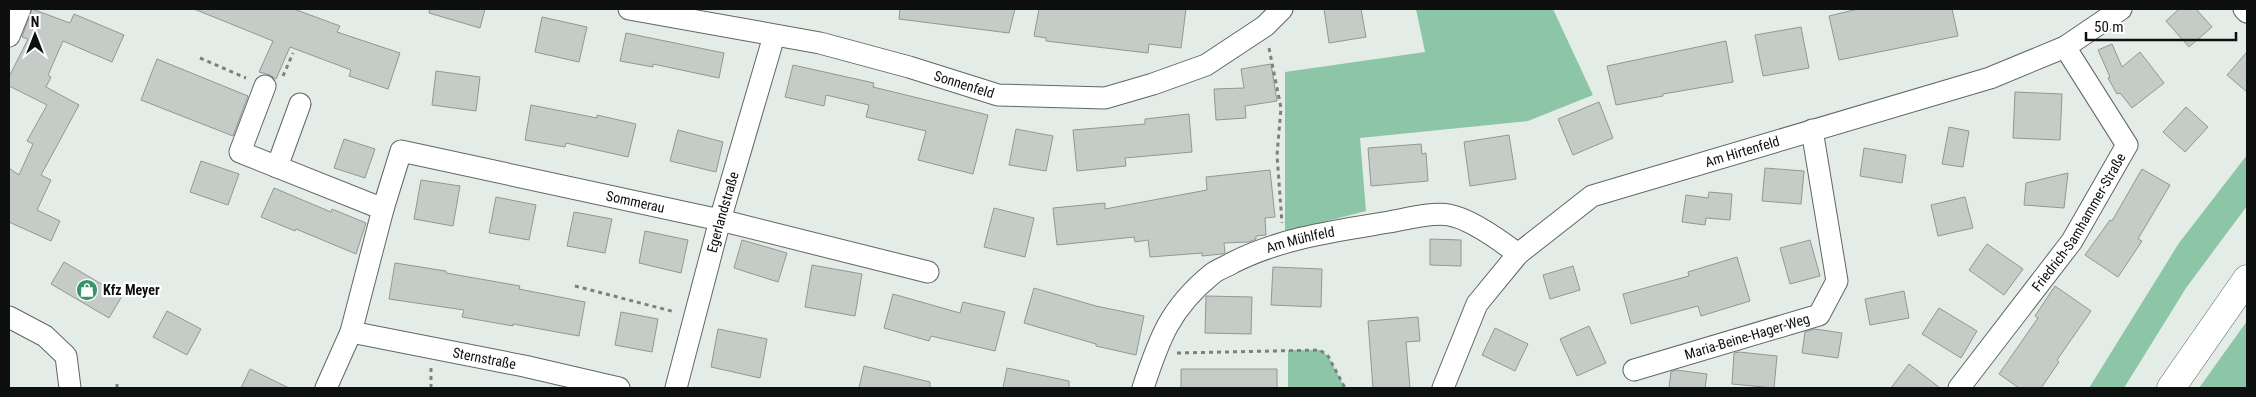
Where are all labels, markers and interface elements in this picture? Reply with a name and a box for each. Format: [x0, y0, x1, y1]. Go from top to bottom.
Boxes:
north arrow [10, 10, 60, 60]
scale bar [2086, 10, 2236, 42]
text: N [31, 14, 39, 30]
text: 50 m [2094, 18, 2124, 36]
street label: Sonnenfeld [932, 67, 996, 101]
street label: Am Hirtenfeld [1703, 133, 1781, 170]
street label: Friedrich-Samhammer-Straße [2028, 150, 2129, 294]
street label: Egerlandstraße [704, 169, 742, 254]
street label: Sommerau [605, 188, 666, 216]
street label: Am Mühlfeld [1264, 223, 1336, 256]
shop icon: Kfz Meyer [75, 278, 99, 302]
place label: Kfz Meyer [103, 282, 160, 298]
street label: Maria-Beine-Hager-Weg [1683, 310, 1812, 363]
street label: Sternstraße [451, 344, 518, 372]

